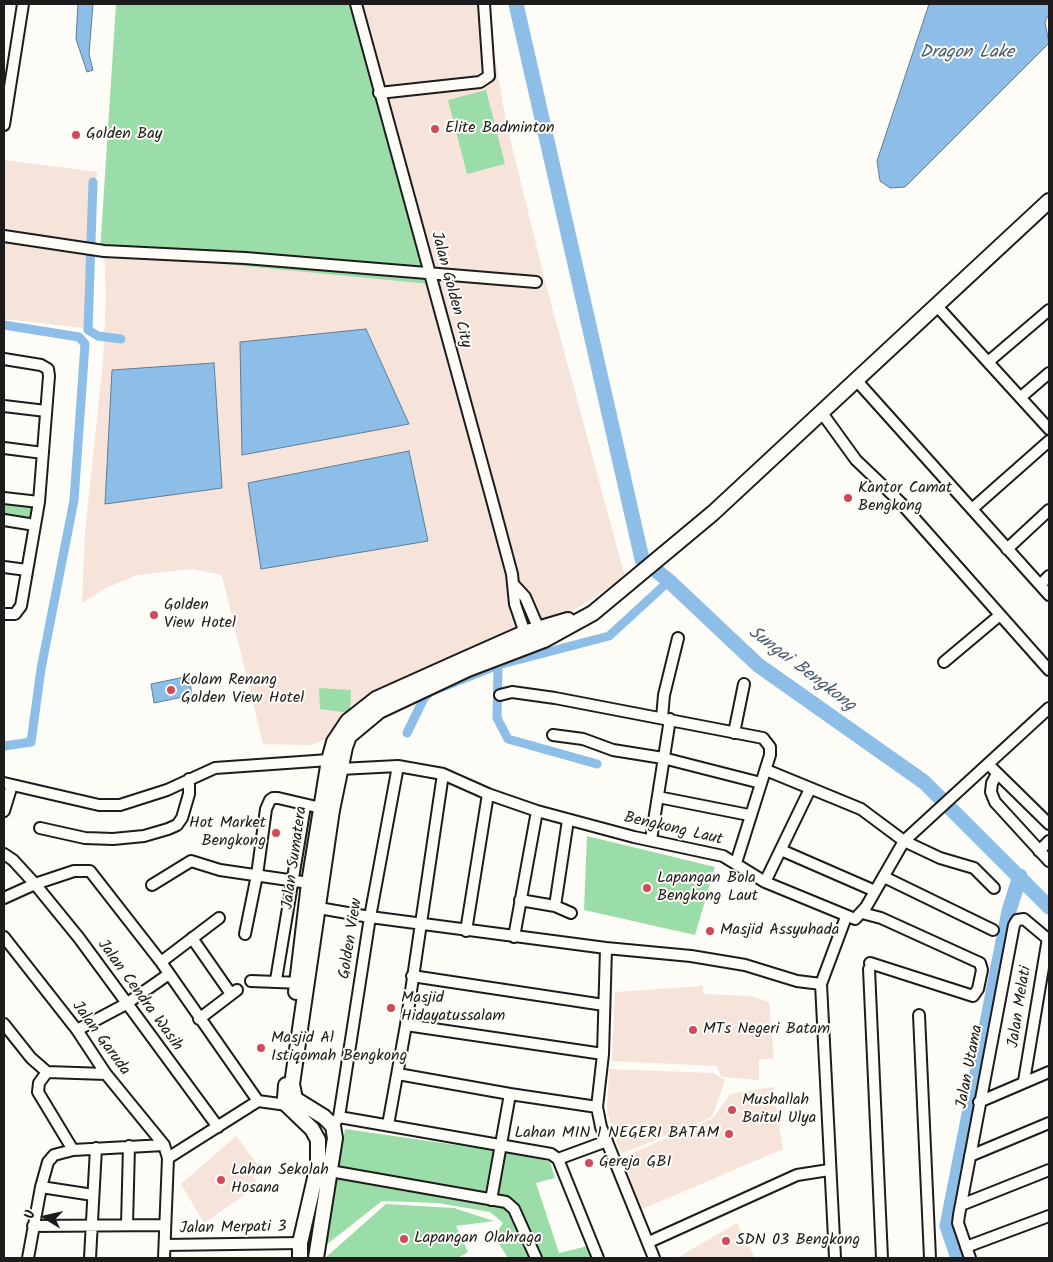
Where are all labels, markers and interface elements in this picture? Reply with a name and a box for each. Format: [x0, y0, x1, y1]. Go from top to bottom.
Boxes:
water label: Dragon Lake [920, 43, 1014, 65]
place label: Elite Badminton [445, 119, 555, 139]
marker: Elite Badminton [429, 123, 441, 135]
place label: Golden Bay [86, 125, 162, 145]
marker: Golden Bay [70, 129, 82, 141]
street label: Jalan Golden City [425, 230, 475, 350]
place label: Kantor Camat Bengkong [858, 479, 952, 517]
marker: Kantor Camat Bengkong [842, 492, 854, 504]
place label: Golden View Hotel [164, 596, 236, 634]
marker: Golden View Hotel [148, 609, 160, 621]
water label: Sungai Bengkong [743, 623, 859, 717]
place label: Kolam Renang Golden View Hotel [181, 671, 304, 709]
marker: Kolam Renang Golden View Hotel [165, 684, 177, 696]
street label: Jalan Sumatera [279, 805, 313, 911]
street label: Bengkong Laut [622, 809, 724, 851]
place label: Hot Market Bengkong [189, 814, 266, 852]
marker: Hot Market Bengkong [270, 827, 282, 839]
place label: Lapangan Bola Bengkong Laut [657, 869, 758, 907]
marker: Lapangan Bola Bengkong Laut [641, 882, 653, 894]
street label: Golden View [336, 897, 368, 981]
place label: Masjid Assyuhada [720, 921, 839, 941]
marker: Masjid Assyuhada [704, 925, 716, 937]
street label: Jalan Cendra Wasih [92, 937, 186, 1055]
street label: Jalan Melati [1005, 965, 1037, 1049]
place label: Masjid Hidayatussalam [401, 989, 505, 1027]
street label: Jalan Garuda [67, 998, 133, 1080]
marker: Masjid Hidayatussalam [385, 1002, 397, 1014]
place label: MTs Negeri Batam [703, 1020, 830, 1040]
marker: MTs Negeri Batam [687, 1024, 699, 1036]
street label: Jalan Utama [953, 1024, 989, 1110]
place label: Masjid Al Istiqomah Bengkong [271, 1029, 407, 1067]
marker: Masjid Al Istiqomah Bengkong [255, 1042, 267, 1054]
place label: Mushallah Baitul Ulya [742, 1091, 816, 1129]
marker: Mushallah Baitul Ulya [726, 1104, 738, 1116]
place label: Lahan MIN 1 NEGERI BATAM [515, 1124, 719, 1144]
marker: Lahan MIN 1 NEGERI BATAM [723, 1128, 735, 1140]
place label: Gereja GBI [599, 1153, 671, 1173]
marker: Gereja GBI [583, 1157, 595, 1169]
place label: Lahan Sekolah Hosana [231, 1161, 329, 1199]
marker: Lahan Sekolah Hosana [215, 1174, 227, 1186]
north arrow [20, 1192, 70, 1242]
text: U [19, 1208, 42, 1220]
street label: Jalan Merpati 3 [179, 1218, 287, 1240]
place label: Lapangan Olahraga [414, 1229, 542, 1249]
place label: SDN 03 Bengkong [736, 1231, 860, 1251]
marker: Lapangan Olahraga [398, 1233, 410, 1245]
marker: SDN 03 Bengkong [720, 1235, 732, 1247]

